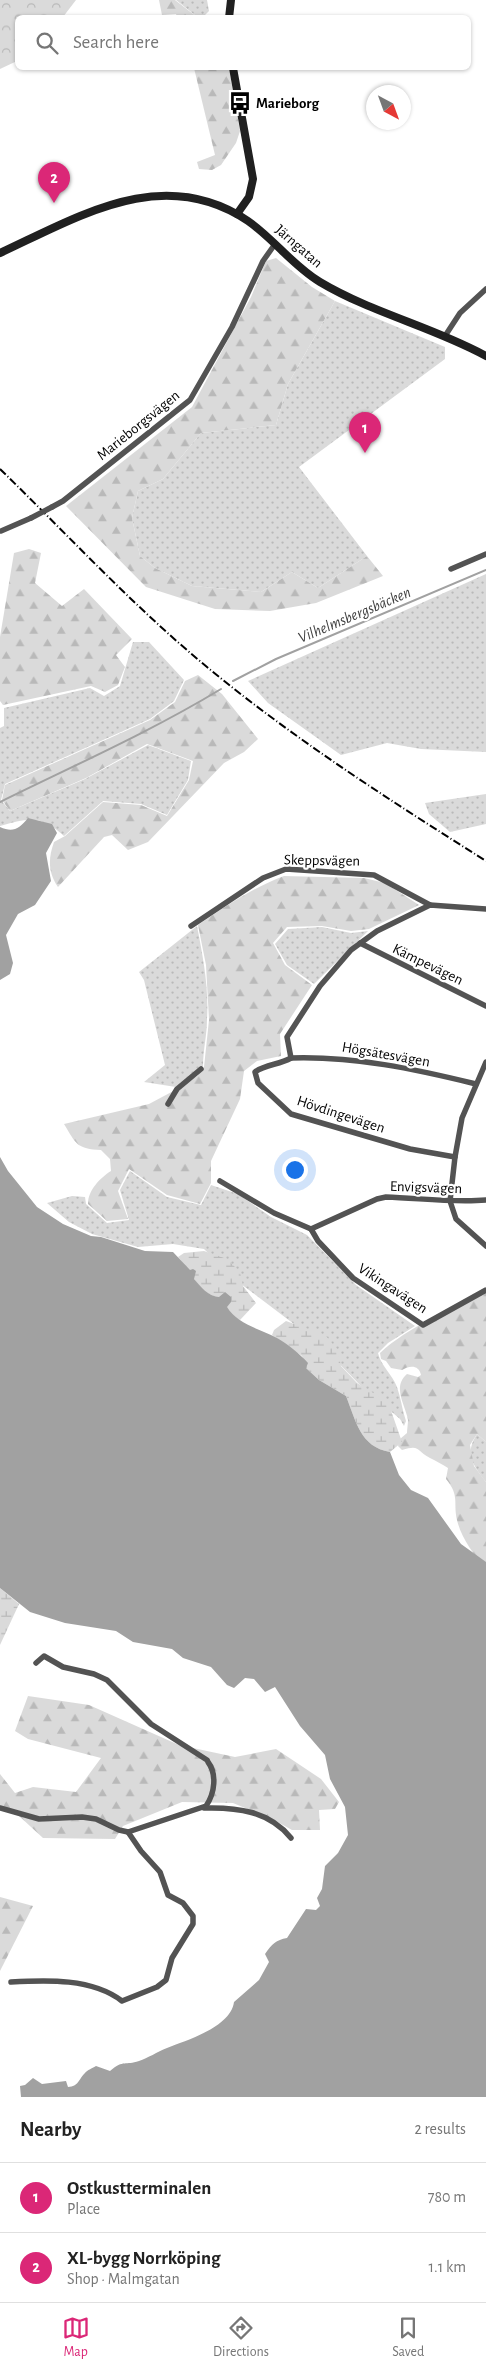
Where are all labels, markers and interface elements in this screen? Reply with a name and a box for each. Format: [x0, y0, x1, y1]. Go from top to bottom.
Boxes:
search box [15, 15, 471, 70]
icon: search [33, 29, 61, 57]
text: Search here [73, 33, 159, 52]
north arrow [366, 85, 411, 130]
bus stop icon: Marieborg [227, 90, 253, 116]
place label: Marieborg [256, 96, 319, 111]
pin: 2 [38, 162, 70, 203]
street label: Järngatan [272, 222, 325, 271]
street label: Marieborgsvägen [94, 388, 182, 463]
pin: 1 [349, 412, 381, 453]
water label: Vilhelmsbergsbäcken [296, 584, 413, 646]
street label: Skeppsvägen [284, 852, 360, 869]
street label: Kämpevägen [390, 941, 465, 988]
street label: Högsätesvägen [341, 1039, 431, 1070]
street label: Hövdingevägen [295, 1093, 387, 1136]
your location [282, 1157, 308, 1183]
street label: Envigsvägen [390, 1179, 462, 1196]
street label: Vikingavägen [355, 1261, 430, 1316]
text: Nearby [20, 2119, 81, 2140]
text: 2 results [414, 2121, 466, 2137]
text: Ostkustterminalen [67, 2179, 211, 2198]
text: 1 [33, 2189, 39, 2205]
text: 780 m [428, 2189, 466, 2205]
text: Place [67, 2201, 100, 2217]
text: XL-bygg Norrköping [67, 2249, 221, 2268]
text: 2 [32, 2259, 40, 2275]
text: 1.1 km [429, 2259, 466, 2275]
text: Shop · Malmgatan [67, 2271, 180, 2287]
tab: Map [62, 2314, 90, 2361]
tab: Directions [213, 2314, 269, 2361]
tab: Saved [392, 2314, 424, 2361]

